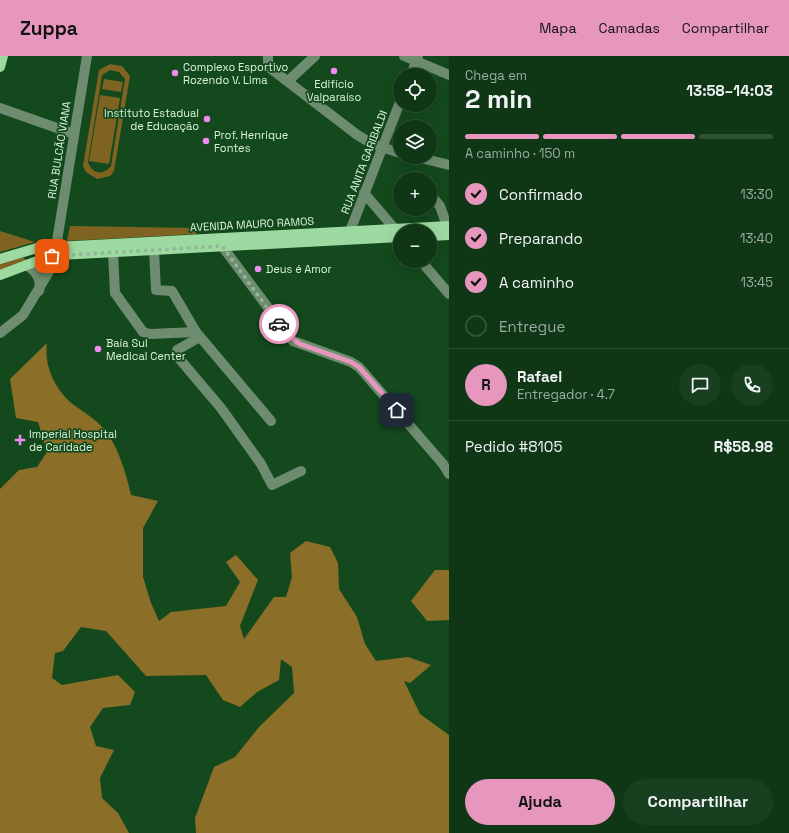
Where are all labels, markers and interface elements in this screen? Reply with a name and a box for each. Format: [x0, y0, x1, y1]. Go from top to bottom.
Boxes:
text: Zuppa [20, 16, 78, 41]
text: Mapa [539, 19, 576, 37]
text: Camadas [598, 19, 660, 37]
text: Compartilhar [682, 19, 769, 37]
place label: Complexo Esportivo Rozendo V. Lima [183, 60, 289, 87]
marker: Edifício Valparaíso [329, 66, 339, 76]
text: Chega em [465, 67, 527, 84]
marker: Complexo Esportivo Rozendo V. Lima [170, 68, 180, 78]
map controls [393, 68, 437, 268]
button: locate [393, 68, 437, 112]
place label: Edifício Valparaíso [307, 77, 361, 104]
text: 13:58–14:03 [686, 81, 773, 100]
text: 2 min [465, 82, 532, 116]
street label: RUA BULCÃO VIANA [44, 100, 74, 200]
place label: Instituto Estadual de Educação [104, 106, 199, 133]
street label: RUA ANITA GARIBALDI [338, 108, 390, 216]
marker: Instituto Estadual de Educação [202, 114, 212, 124]
button: layers [393, 120, 437, 164]
place label: Prof. Henrique Fontes [214, 128, 288, 155]
marker: Prof. Henrique Fontes [201, 136, 211, 146]
text: A caminho · 150 m [465, 145, 575, 162]
button: + [393, 172, 437, 216]
icon: check [465, 183, 487, 205]
text: Confirmado [499, 185, 583, 204]
text: 13:30 [740, 186, 773, 203]
street label: AVENIDA MAURO RAMOS [190, 214, 315, 234]
button: − [393, 224, 437, 268]
icon: check [465, 227, 487, 249]
text: Preparando [499, 229, 583, 248]
text: 13:40 [740, 230, 773, 247]
pin [35, 239, 69, 273]
icon: bag [41, 245, 63, 267]
place label: Deus é Amor [266, 262, 332, 276]
marker: Deus é Amor [253, 264, 263, 274]
icon: check [465, 271, 487, 293]
text: A caminho [499, 273, 574, 292]
text: 13:45 [741, 274, 773, 291]
courier [259, 304, 299, 344]
icon: car [268, 313, 290, 335]
text: Entregue [499, 317, 565, 336]
place label: Baía Sul Medical Center [106, 336, 186, 363]
marker: Baía Sul Medical Center [93, 344, 103, 354]
button: chat [679, 364, 721, 406]
button: phone [731, 364, 773, 406]
text: Rafael [517, 367, 562, 386]
text: R [481, 375, 491, 394]
text: Entregador · 4.7 [517, 386, 615, 403]
pin [380, 393, 414, 427]
icon: home [386, 399, 408, 421]
place label: Imperial Hospital de Caridade [29, 427, 117, 454]
marker: Imperial Hospital de Caridade [14, 434, 26, 446]
text: Pedido #8105 [465, 437, 562, 456]
text: R$58.98 [714, 437, 773, 456]
button: Ajuda [465, 779, 615, 825]
button: Compartilhar [623, 779, 773, 825]

